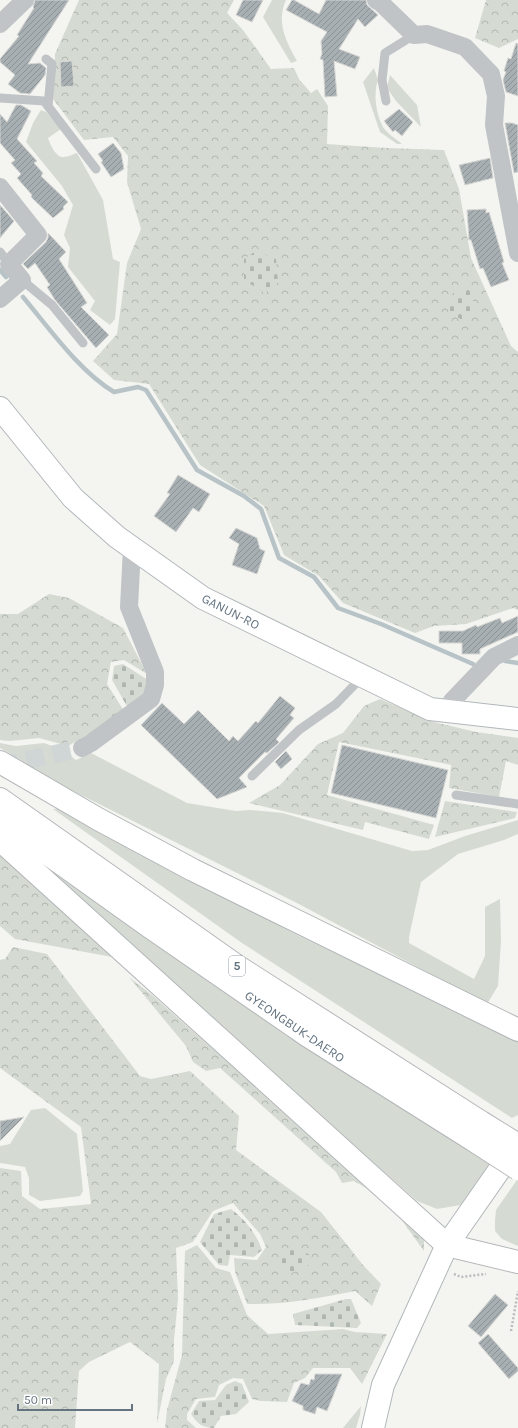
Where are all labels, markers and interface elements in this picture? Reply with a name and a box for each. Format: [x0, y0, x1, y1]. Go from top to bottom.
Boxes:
street label: GANUN-RO [199, 590, 262, 632]
road number: 5 [229, 956, 245, 976]
street label: GYEONGBUK-DAERO [242, 987, 347, 1065]
scale bar [18, 1386, 132, 1412]
text: 50 m [24, 1393, 52, 1407]

